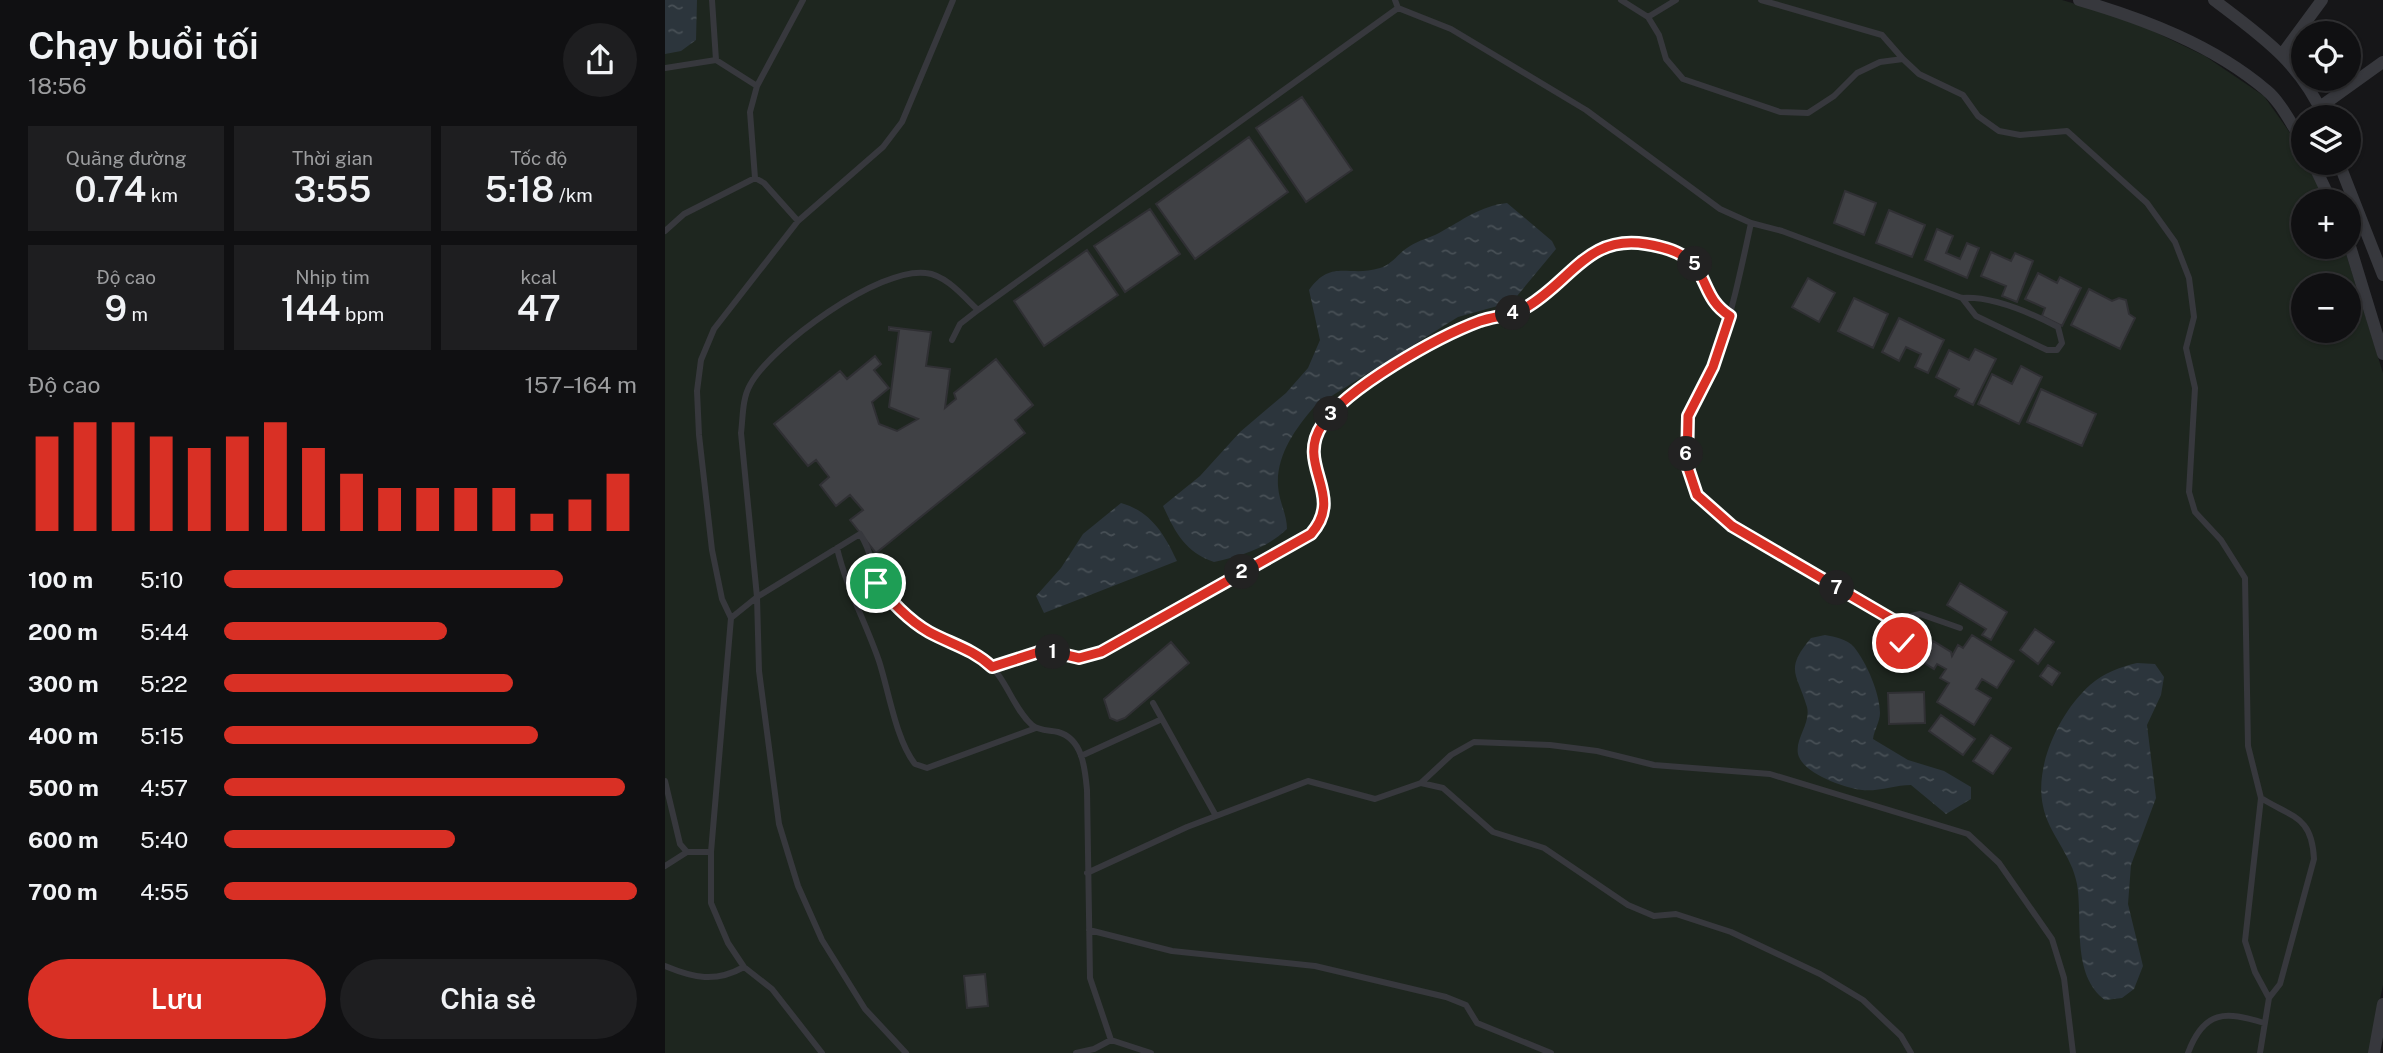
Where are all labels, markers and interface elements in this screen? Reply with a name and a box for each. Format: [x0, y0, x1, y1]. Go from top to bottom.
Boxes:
map controls [2291, 21, 2361, 343]
button: locate [2291, 21, 2361, 91]
text: Chạy buổi tối [28, 23, 259, 68]
button: share [563, 23, 637, 97]
text: 18:56 [28, 72, 87, 99]
button: layers [2291, 105, 2361, 175]
text: Quãng đường [66, 147, 187, 169]
text: Thời gian [292, 147, 373, 169]
text: Tốc độ [510, 147, 567, 169]
text: 0.74 [74, 169, 146, 210]
text: 3:55 [294, 169, 371, 210]
text: 5:18 [485, 169, 554, 210]
text: km [146, 184, 178, 206]
text: /km [554, 184, 593, 206]
button: + [2291, 189, 2361, 259]
pin: 5 [1677, 246, 1713, 282]
text: 5 [1688, 252, 1701, 274]
text: Độ cao [96, 266, 156, 288]
text: Nhịp tim [295, 266, 370, 288]
text: kcal [520, 266, 557, 288]
button: − [2291, 273, 2361, 343]
text: 9 [104, 288, 127, 329]
text: 144 [281, 288, 340, 329]
text: 47 [517, 288, 561, 329]
pin: 4 [1495, 296, 1531, 330]
text: 4 [1506, 301, 1519, 323]
text: m [127, 303, 148, 325]
text: bpm [340, 303, 384, 325]
text: Độ cao [28, 371, 100, 398]
text: 157–164 m [524, 371, 637, 398]
pin: 3 [1313, 396, 1349, 432]
text: 3 [1324, 402, 1337, 424]
pin: 6 [1669, 436, 1703, 472]
text: 6 [1679, 442, 1692, 464]
pin [846, 553, 906, 613]
pin: 2 [1225, 554, 1259, 590]
text: 2 [1235, 560, 1248, 582]
icon: arrive [857, 564, 895, 602]
text: 100 m [28, 566, 93, 593]
text: 5:10 [140, 566, 183, 593]
pin: 7 [1819, 570, 1855, 606]
text: 7 [1831, 576, 1842, 598]
pin [1872, 613, 1932, 673]
text: 200 m [28, 618, 98, 645]
text: 5:44 [140, 618, 189, 645]
icon: check [1883, 624, 1921, 662]
pin: 1 [1035, 634, 1071, 670]
text: 1 [1048, 640, 1057, 662]
text: 300 m [28, 670, 99, 697]
text: 5:22 [140, 670, 188, 697]
text: 400 m [28, 722, 98, 749]
text: 5:15 [140, 722, 184, 749]
text: 500 m [28, 774, 99, 801]
text: 4:57 [140, 774, 188, 801]
text: 600 m [28, 826, 98, 853]
text: 5:40 [140, 826, 188, 853]
text: 700 m [28, 878, 98, 905]
text: 4:55 [140, 878, 189, 905]
button: Lưu [28, 959, 326, 1039]
button: Chia sẻ [340, 959, 637, 1039]

